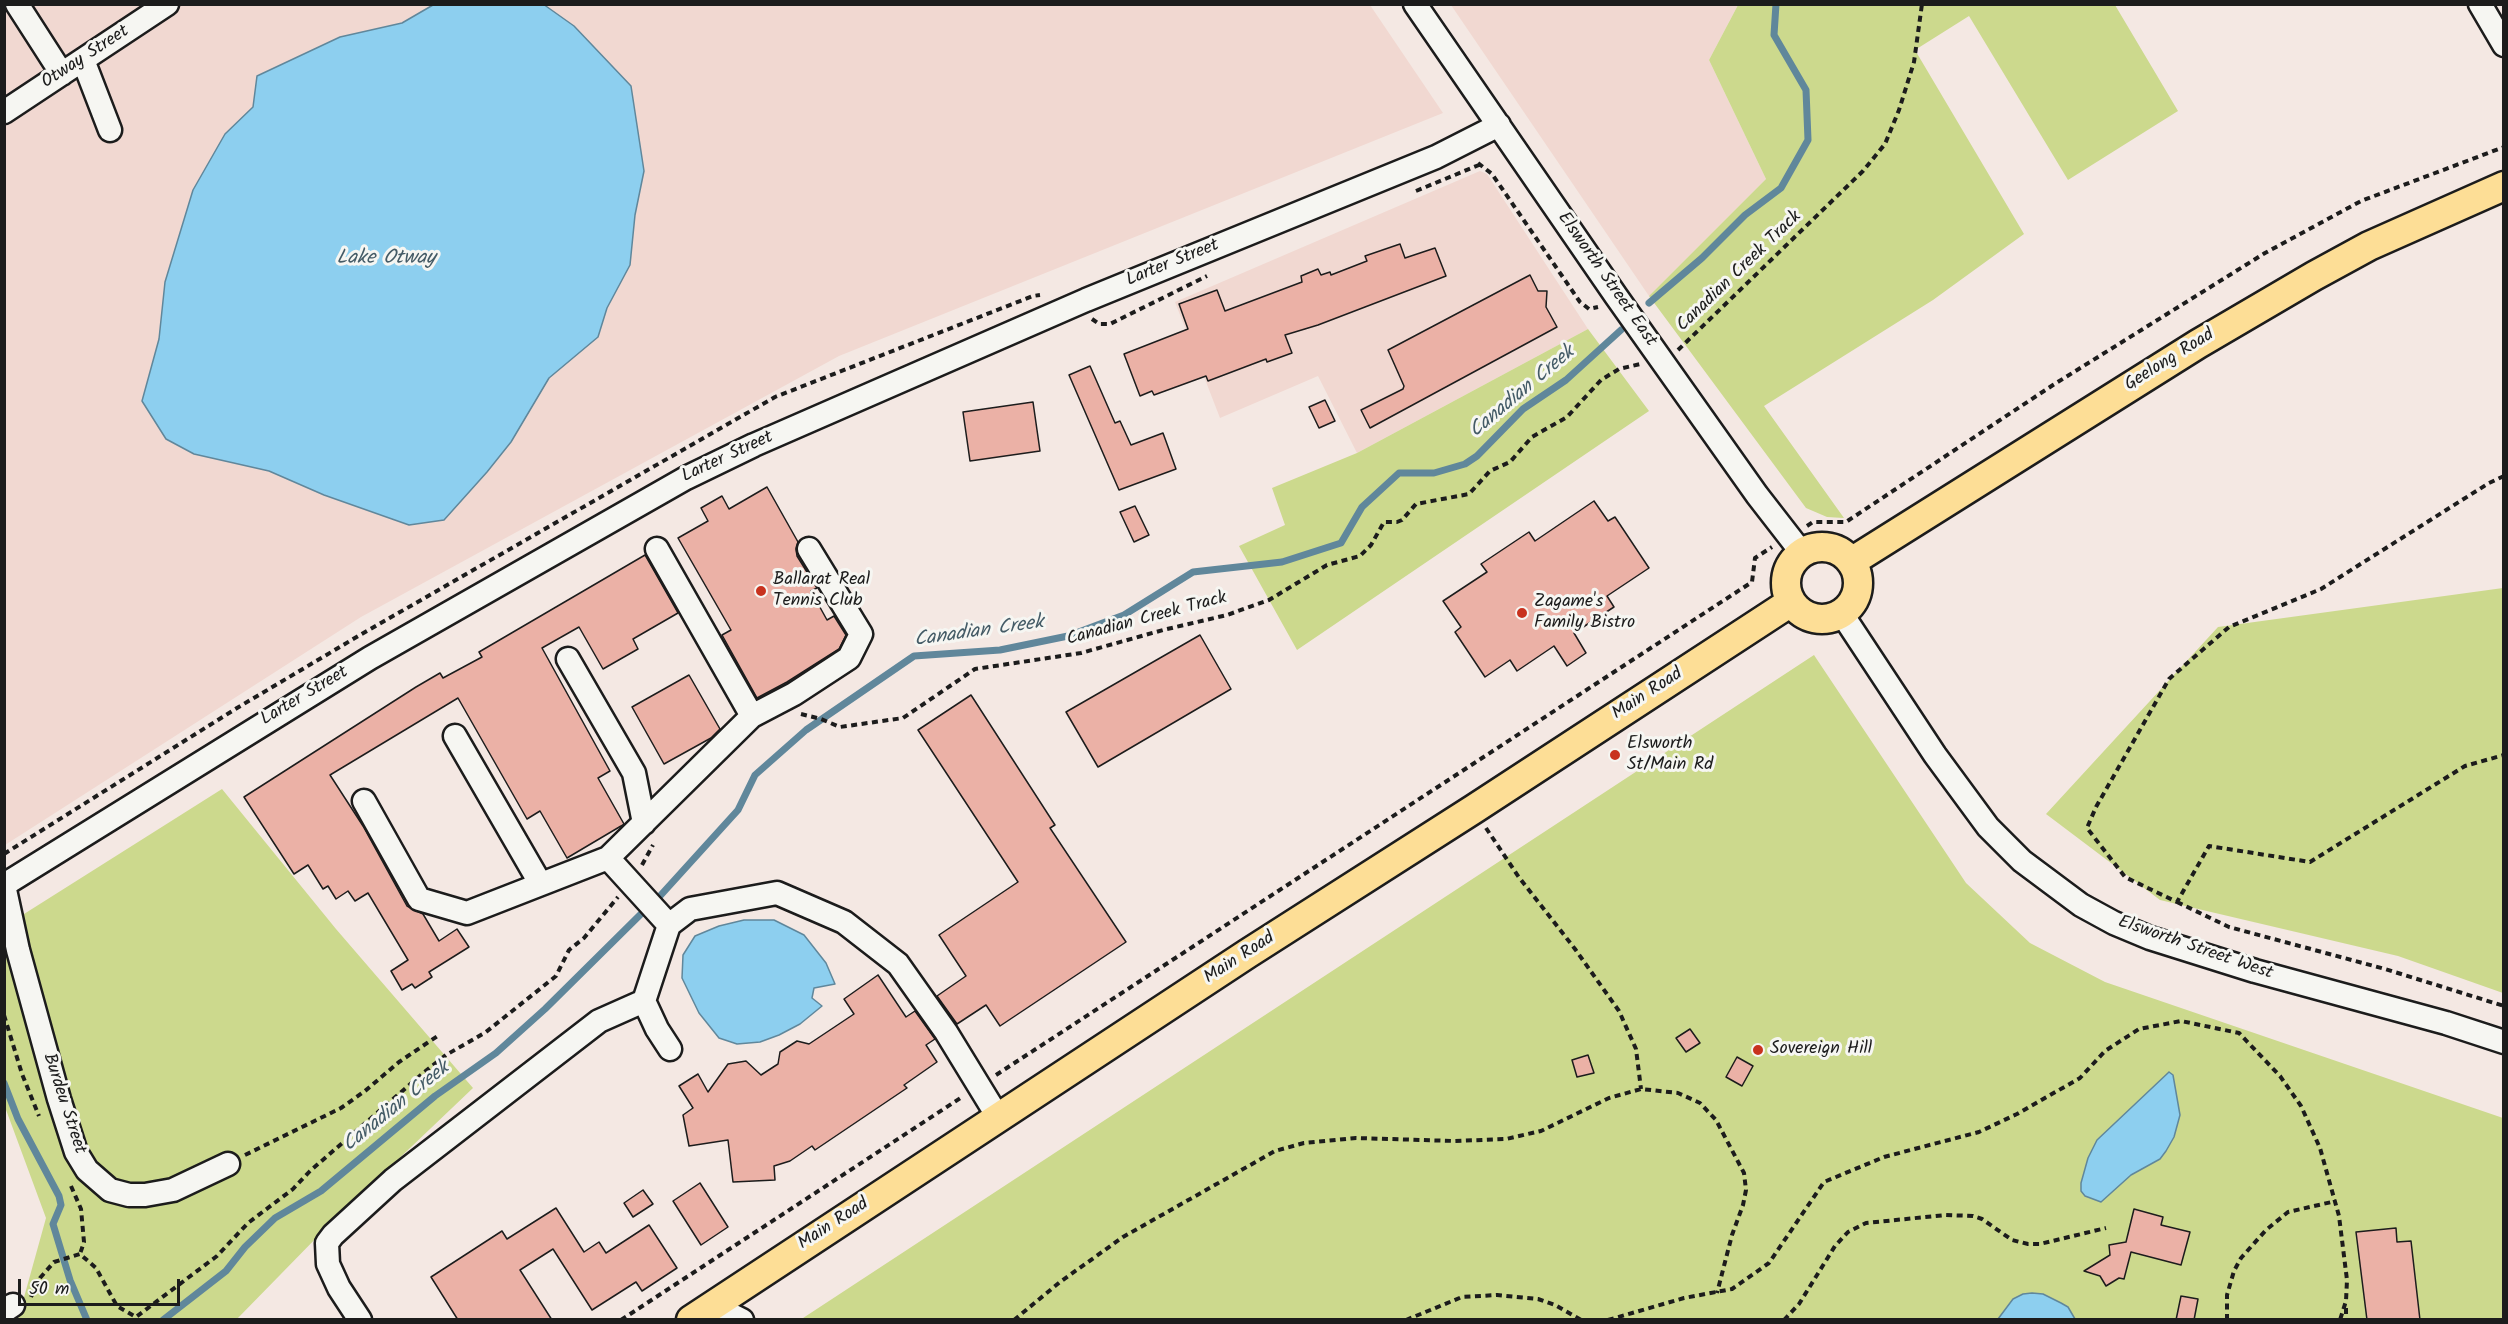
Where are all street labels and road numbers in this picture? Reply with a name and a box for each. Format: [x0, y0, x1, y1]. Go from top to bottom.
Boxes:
street label: Otway Street [38, 22, 134, 94]
street label: Canadian Creek Track [1673, 207, 1807, 337]
street label: Elsworth Street East [1552, 209, 1660, 351]
street label: Larter Street [1123, 236, 1223, 292]
street label: Geelong Road [2121, 325, 2219, 397]
street label: Larter Street [679, 427, 777, 489]
street label: Canadian Creek Track [1065, 588, 1229, 652]
street label: Larter Street [257, 662, 353, 732]
street label: Main Road [1609, 664, 1687, 726]
street label: Elsworth Street West [2115, 912, 2275, 986]
street label: Main Road [1201, 928, 1279, 990]
street label: Burdeu Street [37, 1051, 89, 1157]
street label: Main Road [795, 1194, 873, 1256]

